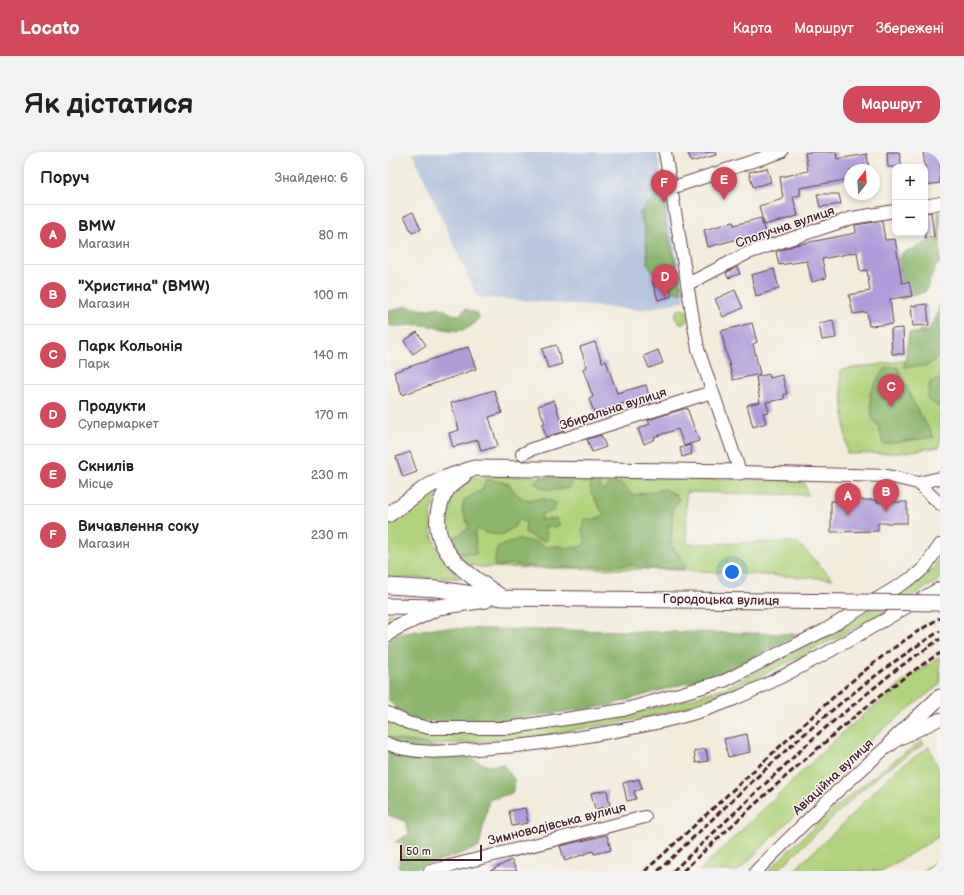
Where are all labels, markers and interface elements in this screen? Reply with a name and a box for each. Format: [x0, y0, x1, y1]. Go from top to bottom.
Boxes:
text: Locato [20, 17, 80, 40]
text: Карта [733, 20, 772, 37]
text: Маршрут [794, 20, 854, 37]
text: Збережені [876, 20, 944, 37]
button: Маршрут [843, 86, 940, 123]
text: Як дістатися [24, 88, 193, 121]
north arrow [844, 164, 880, 200]
map controls [892, 164, 928, 236]
button: + [892, 164, 928, 200]
pin: E [711, 167, 737, 200]
text: Поруч [40, 168, 90, 188]
text: Знайдено: 6 [275, 170, 348, 186]
pin: F [651, 170, 677, 203]
button: − [892, 200, 928, 236]
street label: Сполучна вулиця [733, 203, 837, 251]
text: BMW [78, 217, 115, 236]
text: A [49, 227, 57, 243]
text: 80 m [319, 227, 348, 243]
text: Магазин [78, 236, 130, 252]
pin: D [652, 264, 678, 297]
text: "Христина" (BMW) [78, 277, 210, 296]
text: B [48, 287, 58, 303]
text: 100 m [313, 287, 348, 303]
text: Магазин [78, 296, 130, 312]
text: Парк Кольонія [78, 337, 183, 356]
text: C [48, 347, 58, 363]
text: 140 m [313, 347, 348, 363]
text: Парк [78, 356, 110, 372]
pin: C [878, 374, 904, 407]
street label: Збиральна вулиця [557, 384, 669, 434]
text: Продукти [78, 397, 146, 416]
text: D [48, 407, 58, 423]
text: 170 m [315, 407, 348, 423]
text: Супермаркет [78, 416, 159, 432]
text: Скнилів [78, 457, 134, 476]
text: E [49, 467, 57, 483]
text: 230 m [311, 467, 348, 483]
text: Місце [78, 476, 113, 492]
pin: B [873, 479, 899, 512]
pin: A [835, 483, 861, 516]
text: Вичавлення соку [78, 517, 199, 536]
text: F [49, 527, 57, 543]
text: 230 m [311, 527, 348, 543]
text: Магазин [78, 536, 130, 552]
your location [722, 562, 742, 582]
street label: Городоцька вулиця [663, 591, 779, 609]
street label: Авіаційна вулиця [789, 735, 877, 819]
street label: Зимноводівська вулиця [486, 799, 628, 849]
scale bar [400, 843, 482, 862]
text: 50 m [406, 845, 431, 858]

